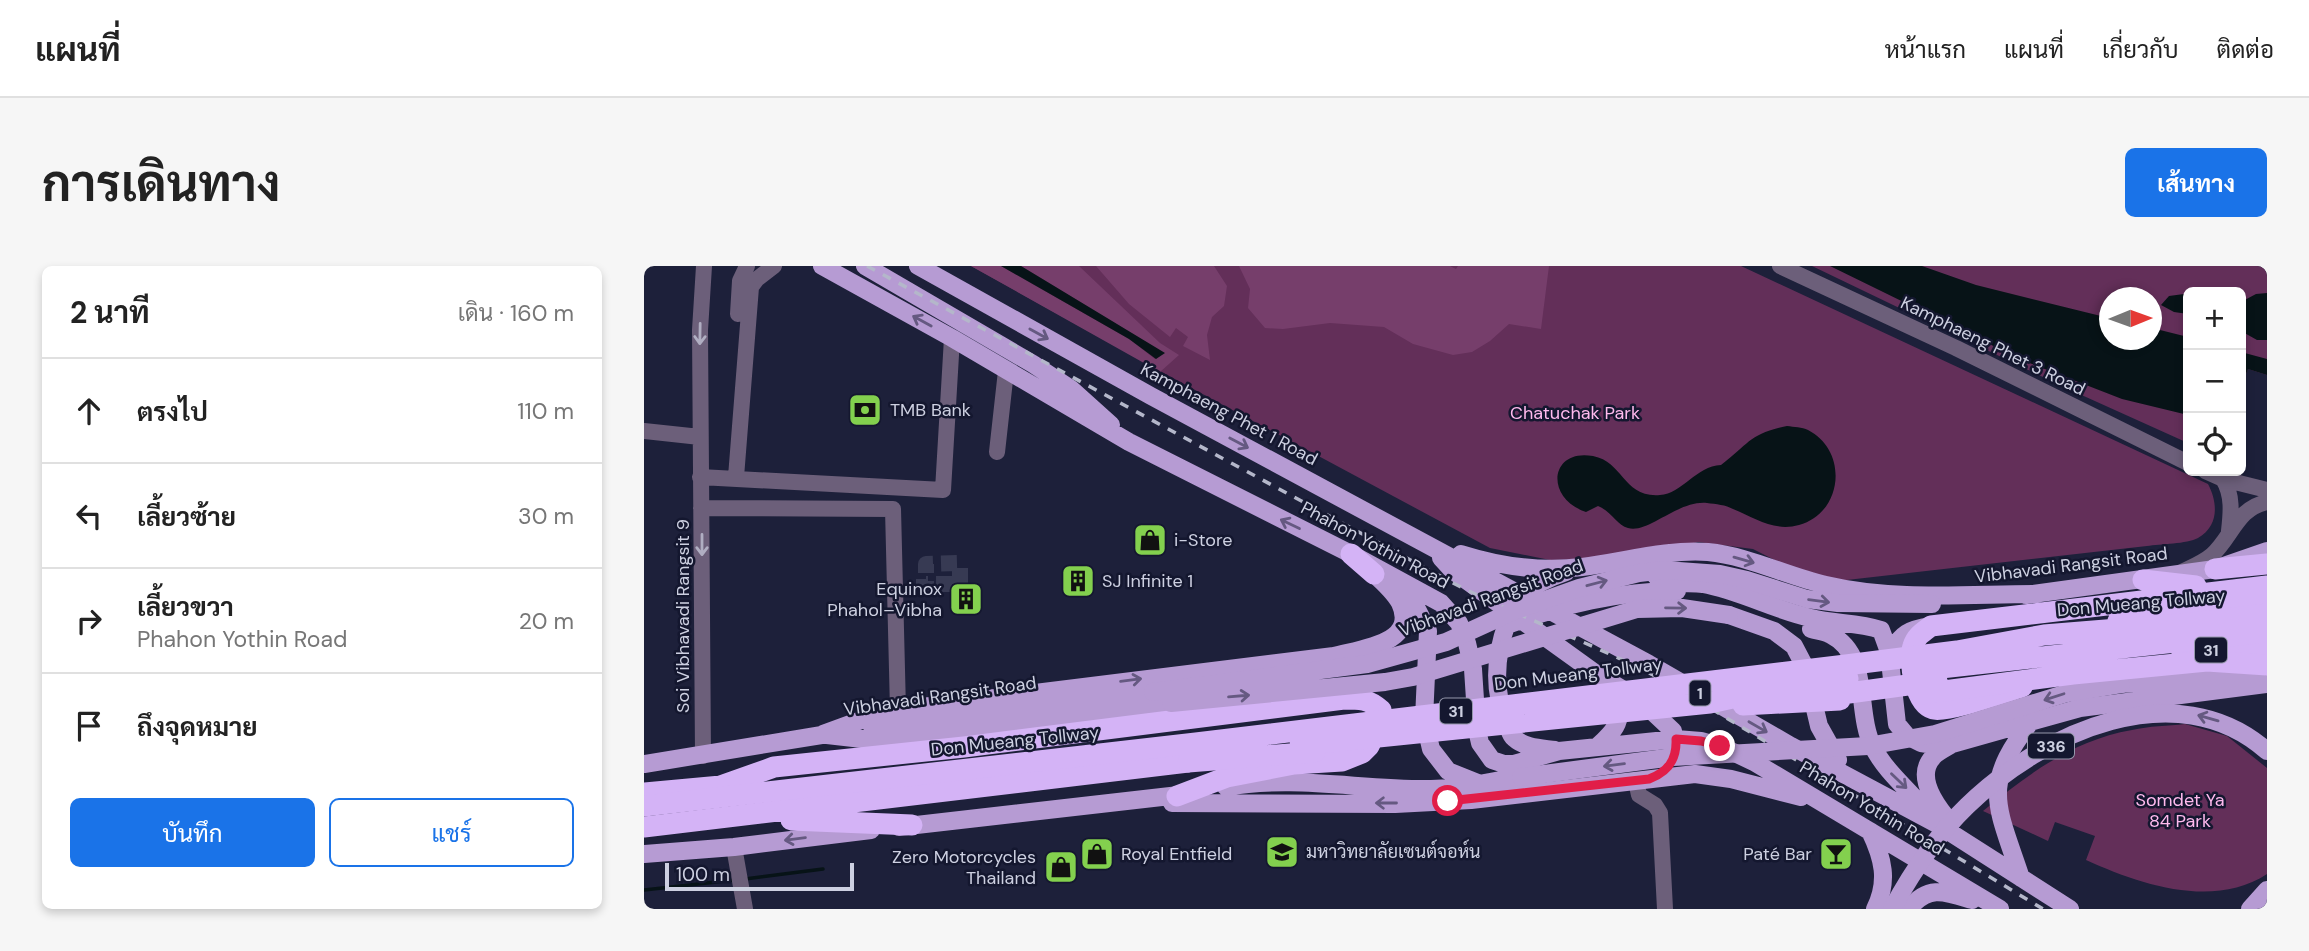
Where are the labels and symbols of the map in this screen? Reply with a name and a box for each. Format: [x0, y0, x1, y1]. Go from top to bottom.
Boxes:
north arrow [2099, 287, 2162, 350]
street label: Kamphaeng Phet 3 Road [1897, 291, 2089, 401]
one-way arrow [912, 314, 933, 327]
one-way arrow [694, 322, 707, 345]
one-way arrow [1028, 328, 1049, 341]
street label: Kamphaeng Phet 1 Road [1136, 357, 1322, 471]
bank icon: TMB Bank [846, 391, 884, 429]
place label: TMB Bank [890, 398, 971, 422]
park label: Chatuchak Park [1510, 401, 1640, 425]
one-way arrow [1228, 437, 1249, 450]
street label: Phahon Yothin Road [1297, 496, 1453, 594]
one-way arrow [1280, 517, 1301, 530]
street label: Soi Vibhavadi Rangsit 9 [671, 519, 695, 713]
shop icon: i-Store [1131, 521, 1169, 559]
place label: i-Store [1174, 528, 1233, 552]
one-way arrow [695, 533, 709, 556]
street label: Vibhavadi Rangsit Road [1973, 541, 2169, 589]
street label: Vibhavadi Rangsit Road [1396, 553, 1586, 643]
one-way arrow [1732, 554, 1754, 567]
building icon: SJ Infinite 1 [1059, 562, 1097, 600]
place label: SJ Infinite 1 [1102, 569, 1193, 593]
one-way arrow [1585, 576, 1608, 589]
place label: Equinox Phahol–Vibha [827, 577, 942, 622]
building icon: Equinox Phahol–Vibha [947, 580, 985, 618]
street label: Don Mueang Tollway [2056, 584, 2226, 622]
one-way arrow [1807, 594, 1830, 607]
one-way arrow [1664, 601, 1687, 615]
road number: 31 [2195, 638, 2227, 662]
street label: Don Mueang Tollway [1493, 652, 1663, 696]
street label: Vibhavadi Rangsit Road [842, 671, 1038, 721]
one-way arrow [1119, 674, 1141, 687]
road number: 1 [1690, 680, 1710, 706]
one-way arrow [1227, 690, 1250, 703]
one-way arrow [2043, 691, 2065, 704]
road number: 31 [1440, 698, 1472, 724]
one-way arrow [2197, 711, 2219, 724]
street label: Don Mueang Tollway [930, 720, 1100, 762]
one-way arrow [1748, 720, 1768, 734]
route end [1704, 730, 1735, 761]
road number: 336 [2028, 733, 2074, 758]
street label: Phahon Yothin Road [1795, 755, 1949, 861]
one-way arrow [1603, 758, 1625, 771]
one-way arrow [1891, 772, 1908, 789]
route start [1432, 785, 1463, 816]
park label: Somdet Ya 84 Park [2135, 788, 2225, 833]
one-way arrow [1375, 796, 1398, 810]
one-way arrow [784, 833, 807, 846]
school or university icon: มหาวิทยาลัยเซนต์จอห์น [1263, 833, 1301, 871]
shop icon: Royal Entfield [1078, 835, 1116, 873]
bar icon: Paté Bar [1817, 835, 1855, 873]
place label: มหาวิทยาลัยเซนต์จอห์น [1306, 839, 1481, 864]
place label: Royal Entfield [1121, 842, 1232, 866]
place label: Paté Bar [1743, 842, 1812, 866]
place label: Zero Motorcycles Thailand [892, 845, 1036, 890]
shop icon: Zero Motorcycles Thailand [1042, 848, 1080, 886]
scale bar [665, 860, 854, 892]

